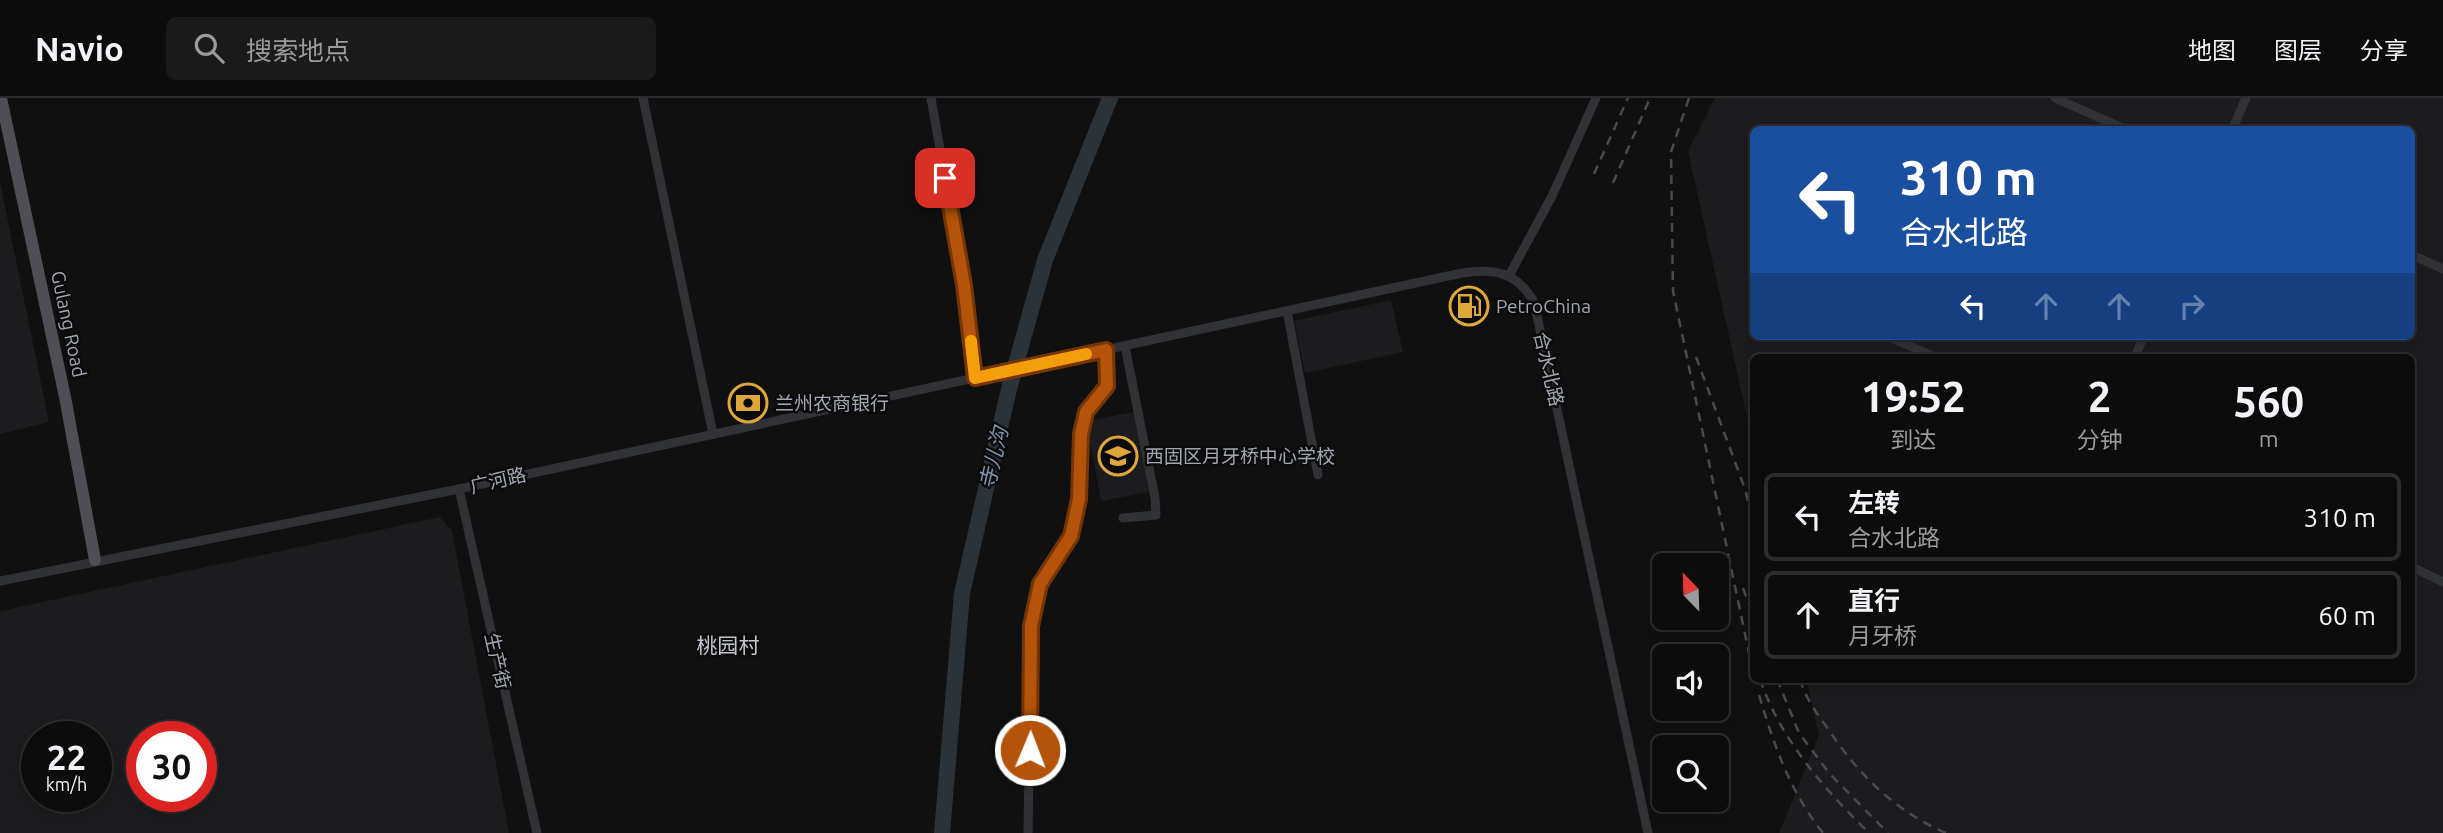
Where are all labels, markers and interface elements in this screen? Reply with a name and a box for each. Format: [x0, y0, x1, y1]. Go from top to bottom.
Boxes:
search box [166, 17, 656, 80]
icon: search [190, 29, 228, 67]
text: Navio [35, 30, 124, 67]
text: 搜索地点 [246, 36, 350, 65]
text: 地图 [2188, 37, 2236, 64]
text: 图层 [2274, 37, 2322, 64]
text: 分享 [2360, 37, 2408, 64]
pin [915, 148, 975, 208]
text: 310 m [1900, 149, 2037, 204]
icon: left [1785, 154, 1876, 245]
icon: arrive [926, 159, 964, 197]
text: 合水北路 [1900, 214, 2028, 250]
street label: Gulang Road [47, 269, 91, 379]
fuel station icon: PetroChina [1448, 285, 1490, 327]
icon: left [1954, 287, 1992, 325]
icon: ahead [2027, 287, 2065, 325]
icon: ahead [2100, 287, 2138, 325]
icon: right [2173, 287, 2211, 325]
place label: PetroChina [1496, 295, 1591, 317]
street label: 合水北路 [1530, 329, 1568, 409]
text: 19:52 [1861, 373, 1966, 420]
text: 2 [2088, 373, 2111, 420]
text: 560 [2233, 378, 2304, 425]
bank icon: 兰州农商银行 [727, 382, 769, 424]
place label: 兰州农商银行 [775, 392, 889, 414]
water label: 寺儿沟 [974, 423, 1012, 491]
text: m [2259, 426, 2279, 451]
text: 到达 [1890, 427, 1936, 452]
text: 分钟 [2077, 427, 2123, 452]
school or university icon: 西固区月牙桥中心学校 [1097, 435, 1139, 477]
place label: 西固区月牙桥中心学校 [1145, 445, 1335, 467]
street label: 广河路 [468, 463, 528, 497]
text: 左转 [1848, 488, 1900, 517]
icon: left [1789, 498, 1827, 536]
text: 310 m [2304, 503, 2376, 532]
text: 合水北路 [1848, 525, 1940, 550]
north arrow [1652, 553, 1729, 630]
map controls [1652, 553, 1729, 812]
text: 直行 [1848, 586, 1900, 615]
icon: ahead [1789, 596, 1827, 634]
text: 60 m [2318, 601, 2376, 630]
text: 月牙桥 [1848, 623, 1917, 648]
street label: 生产街 [481, 631, 515, 691]
district label: 桃园村 [697, 633, 760, 657]
button: sound [1652, 644, 1729, 721]
position arrow [993, 713, 1067, 787]
speed limit sign: 30 [126, 721, 217, 812]
button: search [1652, 735, 1729, 812]
text: 22 [47, 737, 86, 777]
text: km/h [46, 774, 87, 794]

